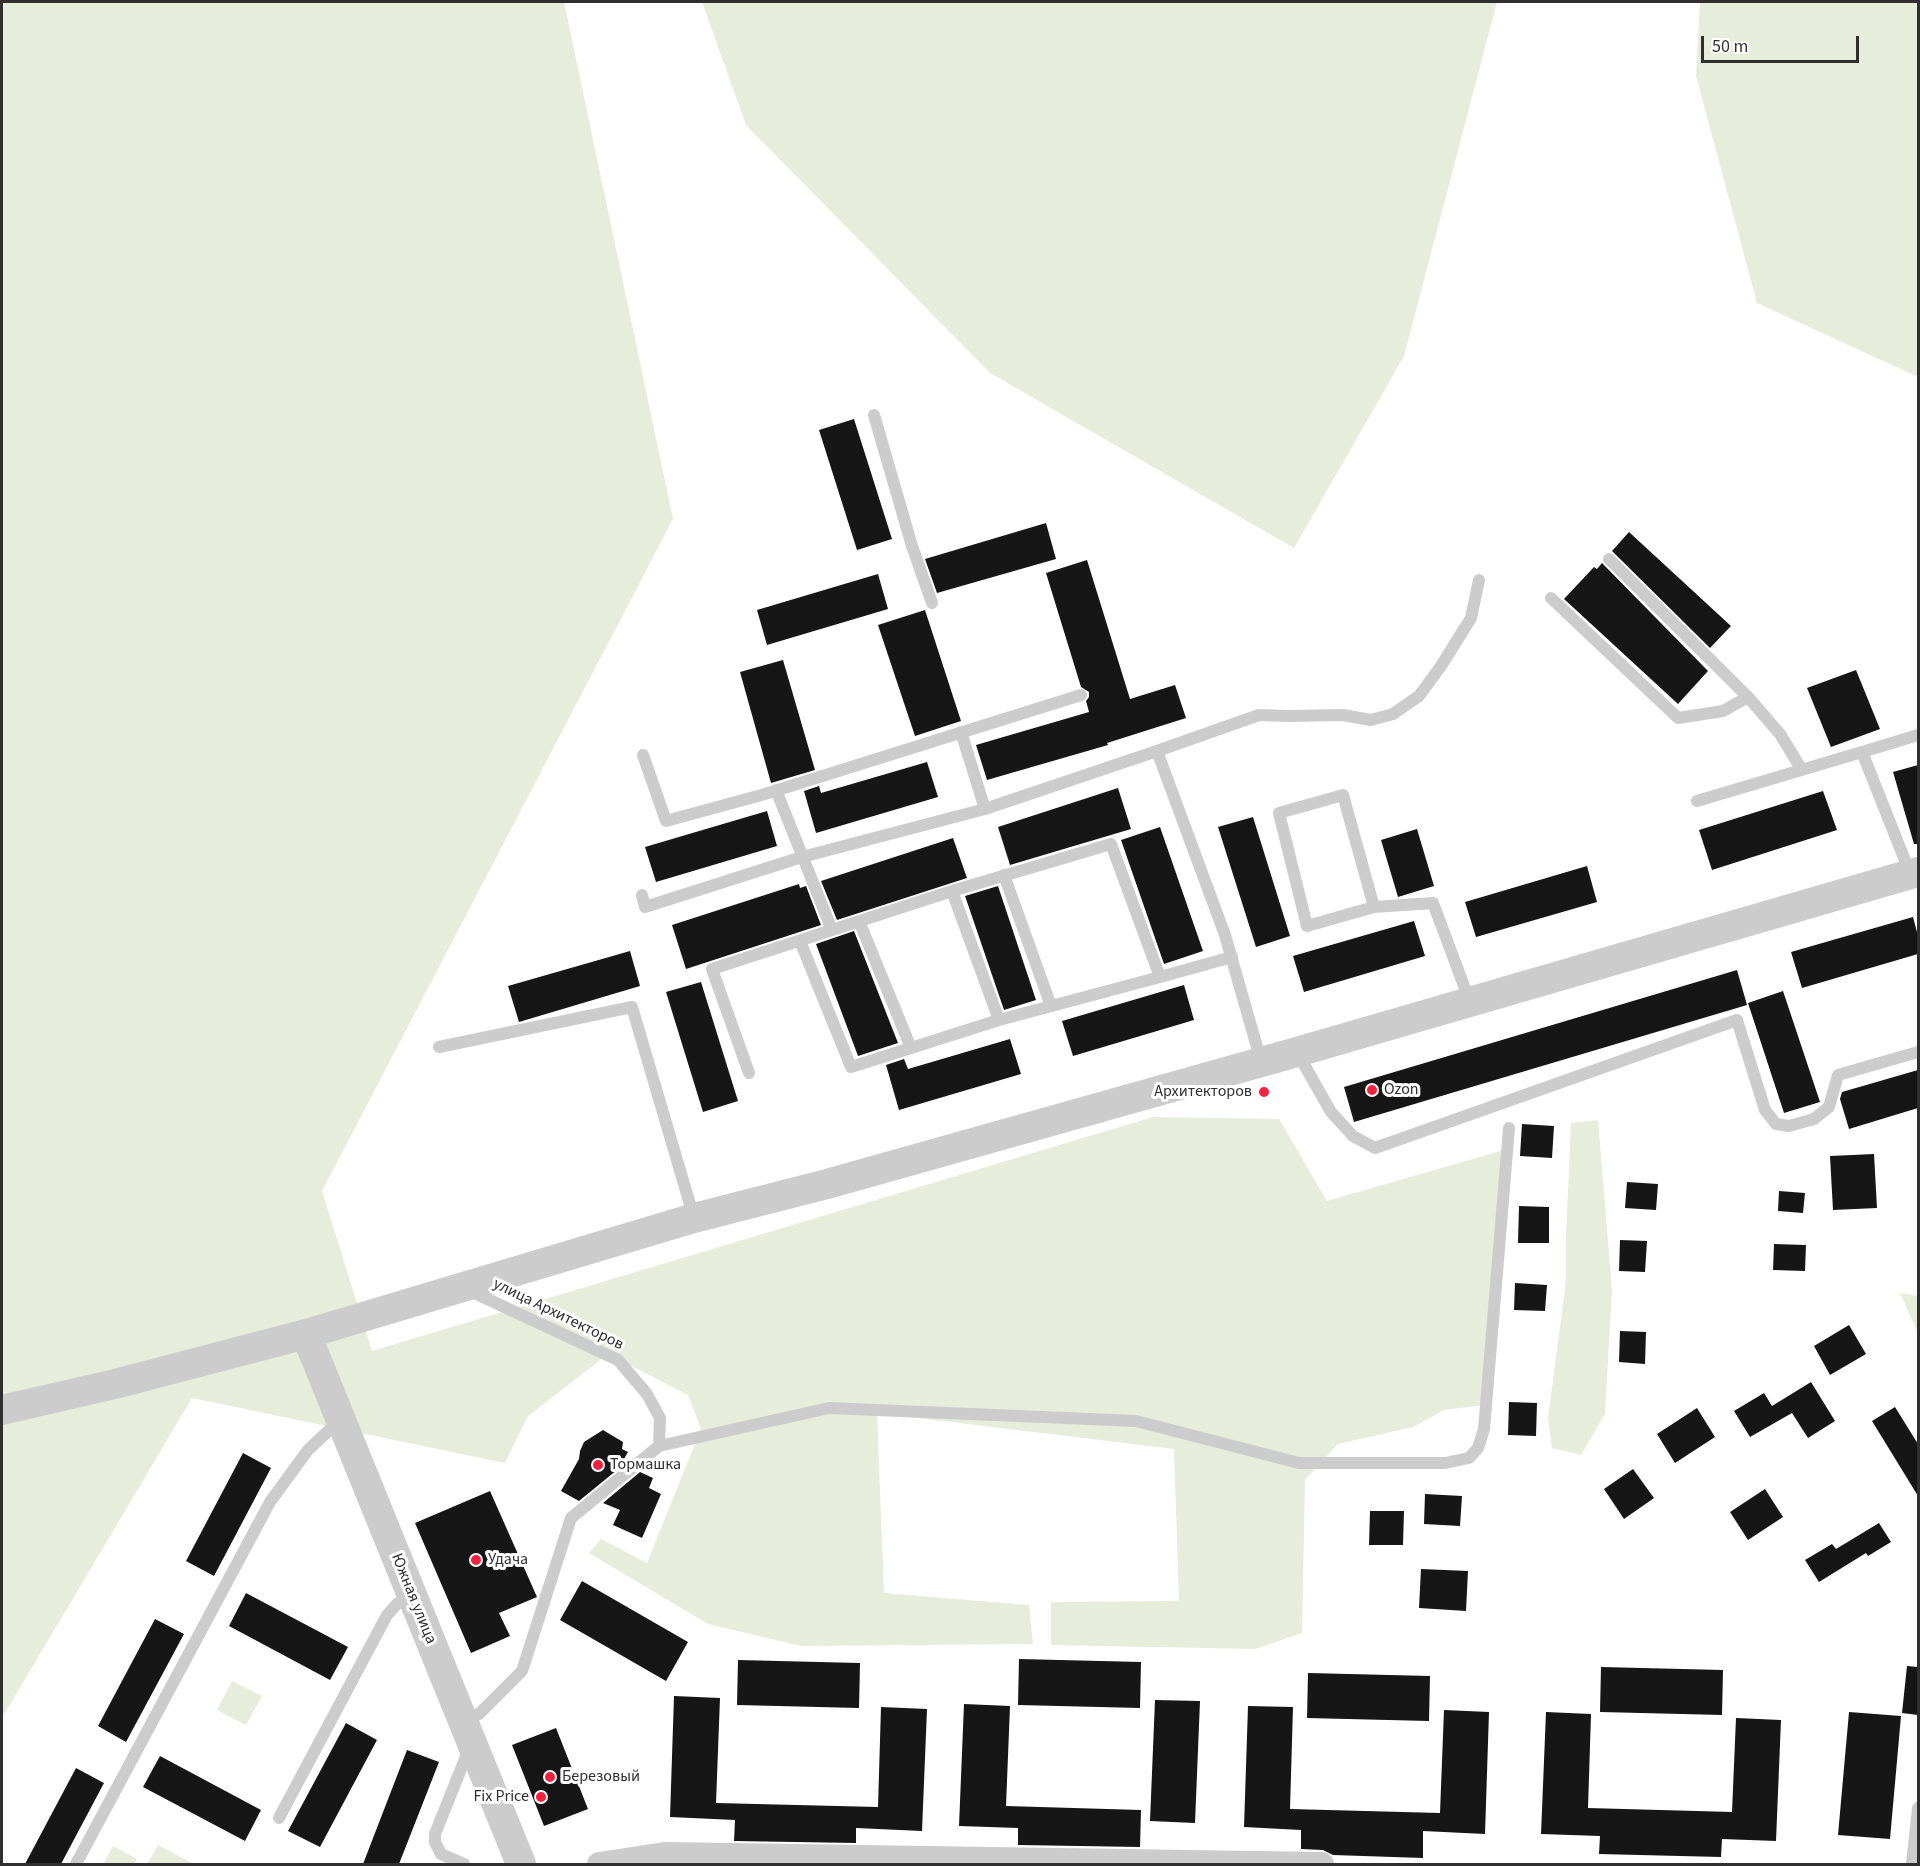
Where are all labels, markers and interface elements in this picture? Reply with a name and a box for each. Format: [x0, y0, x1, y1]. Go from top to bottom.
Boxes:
scale bar [1704, 24, 1862, 62]
text: 50 m [1712, 34, 1748, 59]
place label: Ozon [1384, 1080, 1419, 1100]
place label: Архитекторов [1154, 1082, 1252, 1102]
marker: Ozon [1365, 1083, 1379, 1097]
marker: Архитекторов [1257, 1085, 1271, 1099]
street label: улица Архитекторов [490, 1275, 626, 1355]
place label: Тормашка [610, 1455, 681, 1475]
marker: Тормашка [591, 1458, 605, 1472]
place label: Удача [488, 1550, 528, 1570]
street label: Южная улица [386, 1551, 440, 1647]
marker: Удача [469, 1553, 483, 1567]
place label: Березовый [562, 1767, 640, 1787]
marker: Березовый [543, 1770, 557, 1784]
place label: Fix Price [473, 1787, 529, 1807]
marker: Fix Price [534, 1790, 548, 1804]

